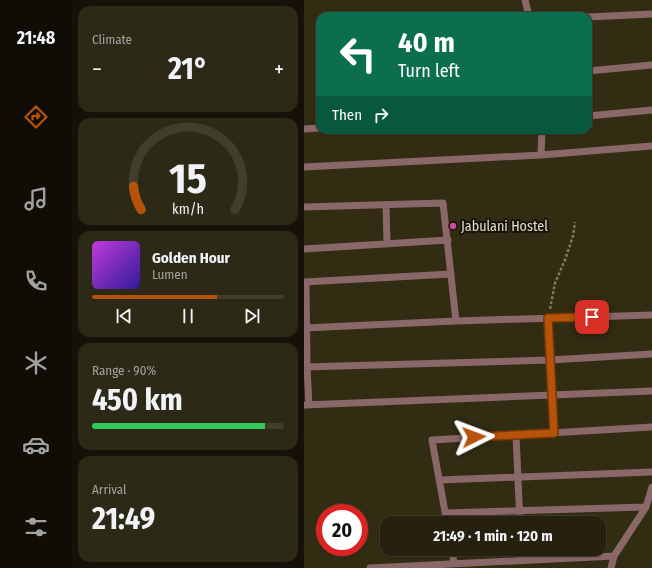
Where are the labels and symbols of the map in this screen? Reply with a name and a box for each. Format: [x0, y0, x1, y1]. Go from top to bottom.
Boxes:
place label: Jabulani Hostel [461, 218, 548, 235]
marker: Jabulani Hostel [448, 221, 458, 231]
pin [575, 300, 609, 334]
position arrow [453, 416, 495, 458]
speed limit sign: 20 [316, 504, 368, 556]

